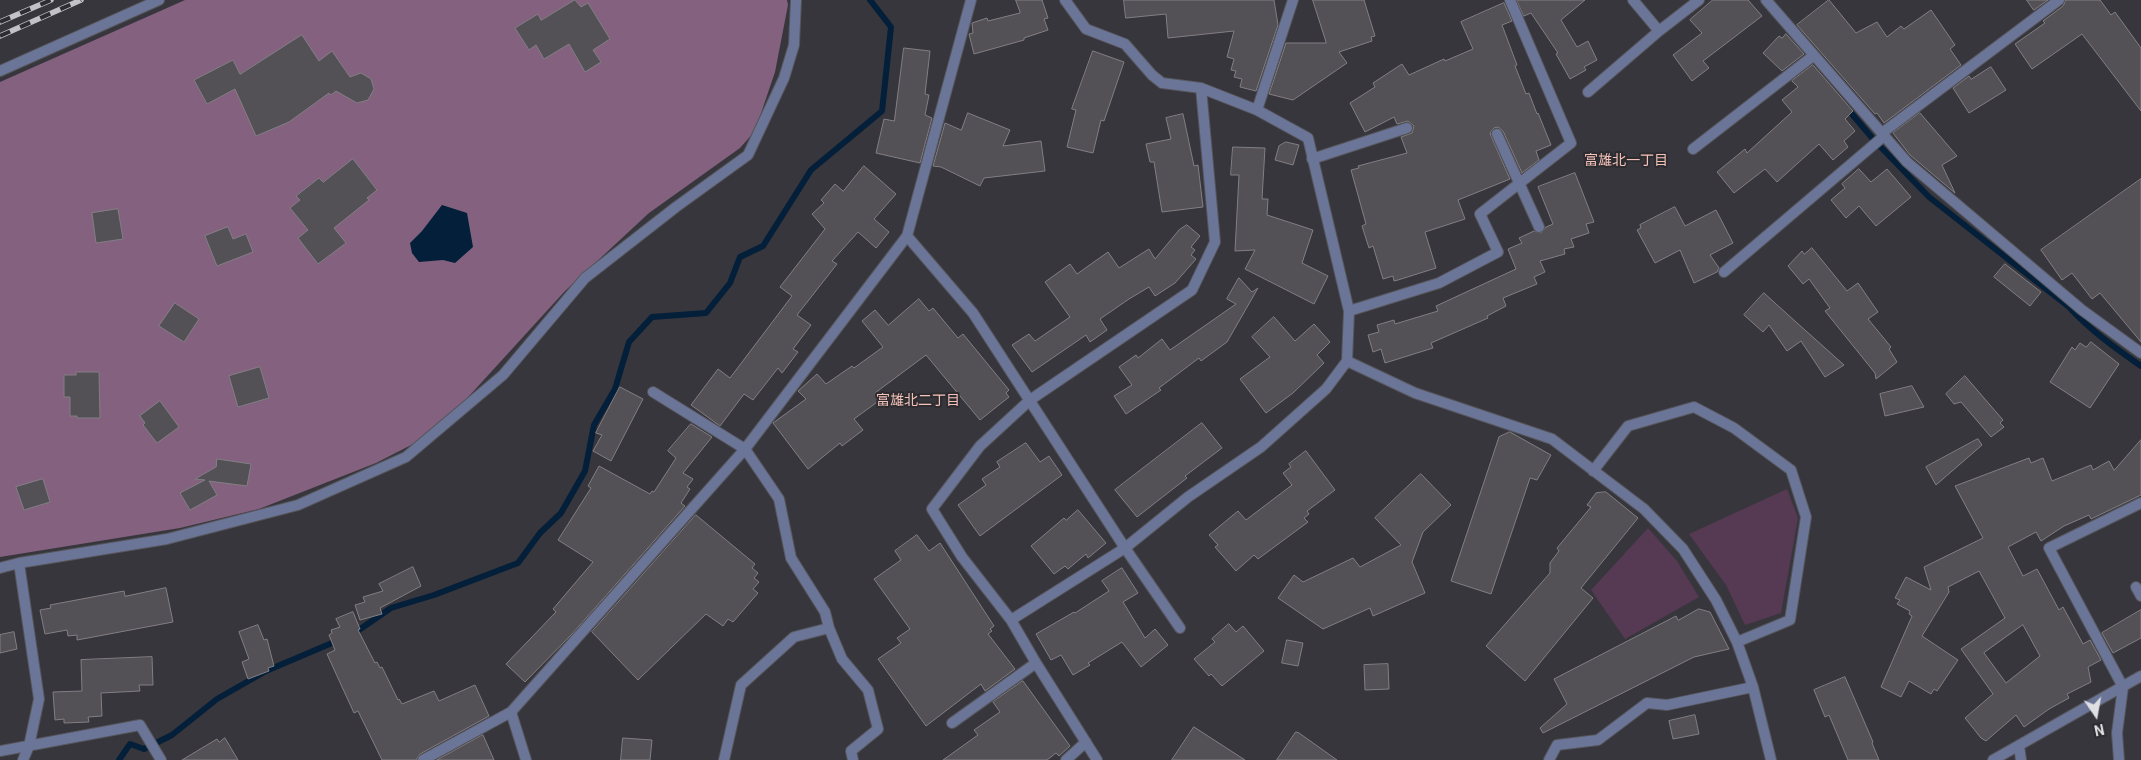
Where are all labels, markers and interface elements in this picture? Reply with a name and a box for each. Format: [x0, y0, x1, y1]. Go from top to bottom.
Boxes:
district label: 富雄北一丁目 [1584, 153, 1668, 169]
district label: 富雄北二丁目 [876, 393, 960, 409]
north arrow [2071, 690, 2121, 740]
text: N [2093, 721, 2106, 739]

